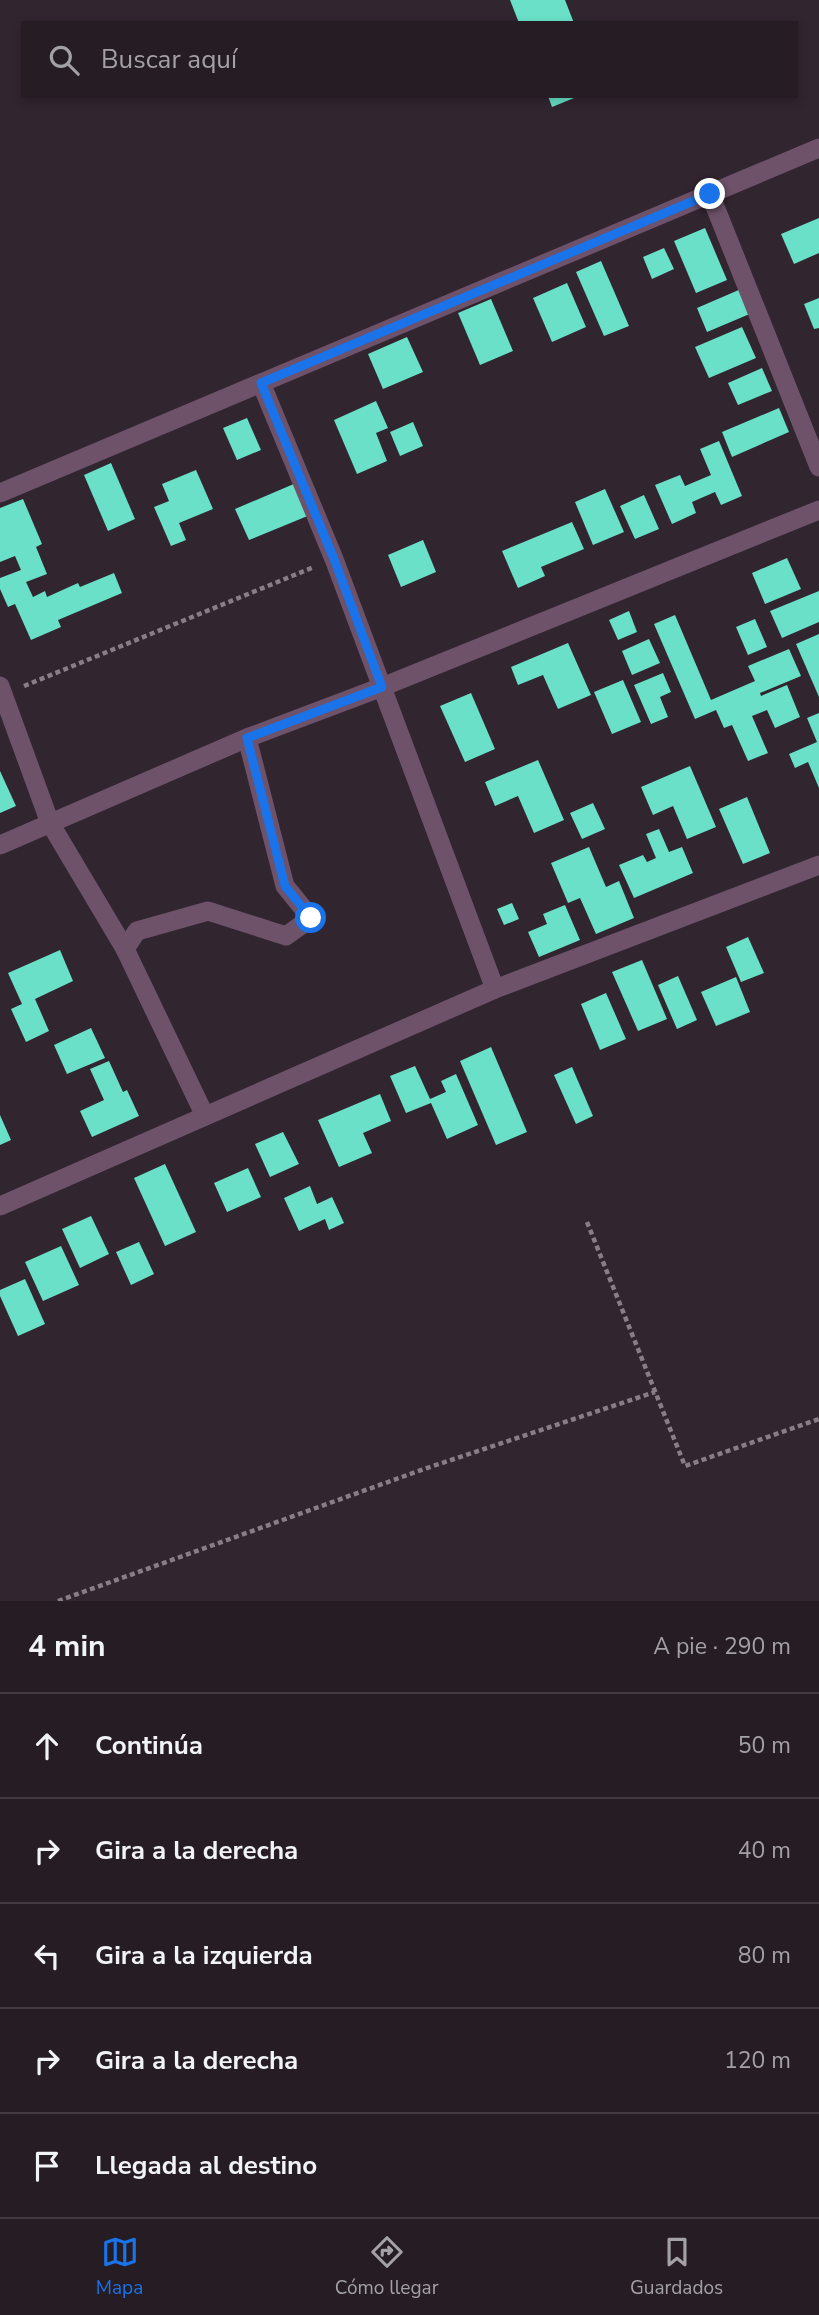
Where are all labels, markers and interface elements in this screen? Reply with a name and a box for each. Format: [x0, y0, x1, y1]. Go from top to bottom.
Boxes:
search box [21, 21, 798, 98]
icon: search [45, 41, 83, 79]
text: Buscar aquí [101, 42, 237, 77]
route end [694, 178, 725, 209]
route start [295, 902, 326, 933]
text: 4 min [28, 1626, 106, 1667]
text: A pie · 290 m [653, 1631, 791, 1662]
icon: ahead [28, 1727, 66, 1765]
text: Continúa [95, 1728, 203, 1763]
text: 50 m [738, 1730, 791, 1761]
icon: right [28, 1832, 66, 1870]
text: Gira a la derecha [95, 1833, 298, 1868]
text: 40 m [738, 1835, 791, 1866]
icon: left [28, 1937, 66, 1975]
text: Gira a la izquierda [95, 1938, 313, 1973]
text: 80 m [738, 1940, 791, 1971]
icon: right [28, 2042, 66, 2080]
text: Gira a la derecha [95, 2043, 298, 2078]
text: 120 m [724, 2045, 791, 2076]
icon: arrive [28, 2147, 66, 2185]
text: Llegada al destino [95, 2148, 317, 2183]
tab: Mapa [96, 2233, 143, 2301]
tab: Cómo llegar [335, 2233, 438, 2301]
tab: Guardados [630, 2233, 723, 2301]

